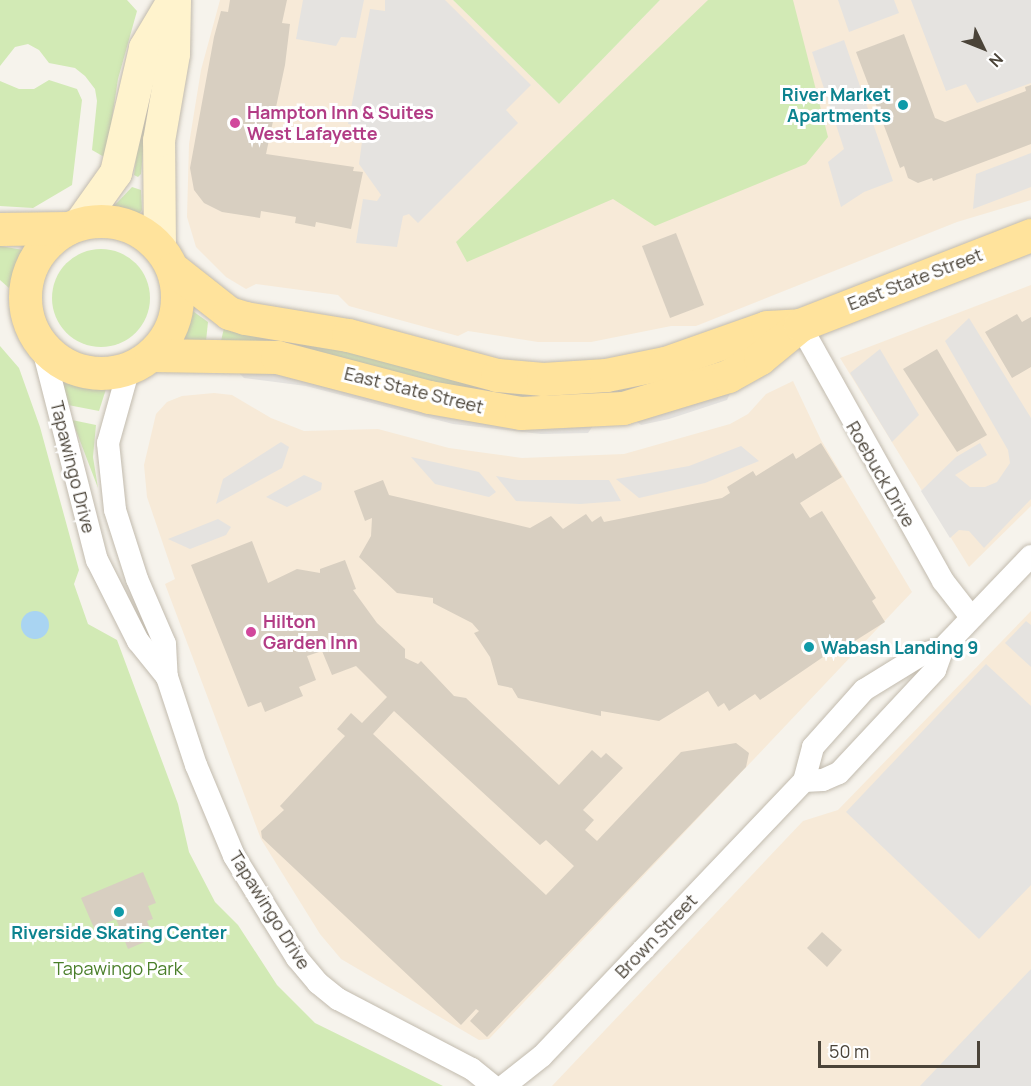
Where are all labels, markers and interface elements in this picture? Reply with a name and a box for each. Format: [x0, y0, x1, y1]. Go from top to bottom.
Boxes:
north arrow [953, 18, 1013, 78]
text: N [984, 49, 1008, 72]
place label: River Market Apartments [782, 84, 891, 127]
marker: River Market Apartments [896, 98, 910, 112]
place label: Hampton Inn & Suites West Lafayette [247, 102, 434, 144]
marker: Hampton Inn & Suites West Lafayette [228, 116, 242, 130]
street label: East State Street [845, 243, 985, 315]
street label: East State Street [342, 362, 486, 418]
street label: Tapawingo Drive [46, 399, 100, 535]
street label: Roebuck Drive [842, 417, 920, 531]
place label: Hilton Garden Inn [263, 611, 358, 654]
marker: Hilton Garden Inn [244, 625, 258, 639]
place label: Wabash Landing 9 [821, 636, 979, 658]
marker: Wabash Landing 9 [802, 640, 816, 654]
street label: Tapawingo Drive [225, 847, 315, 973]
street label: Brown Street [611, 889, 701, 983]
marker: Riverside Skating Center [112, 905, 126, 919]
place label: Riverside Skating Center [11, 921, 227, 943]
park label: Tapawingo Park [53, 957, 183, 979]
scale bar [821, 1029, 983, 1067]
text: 50 m [829, 1039, 869, 1063]

